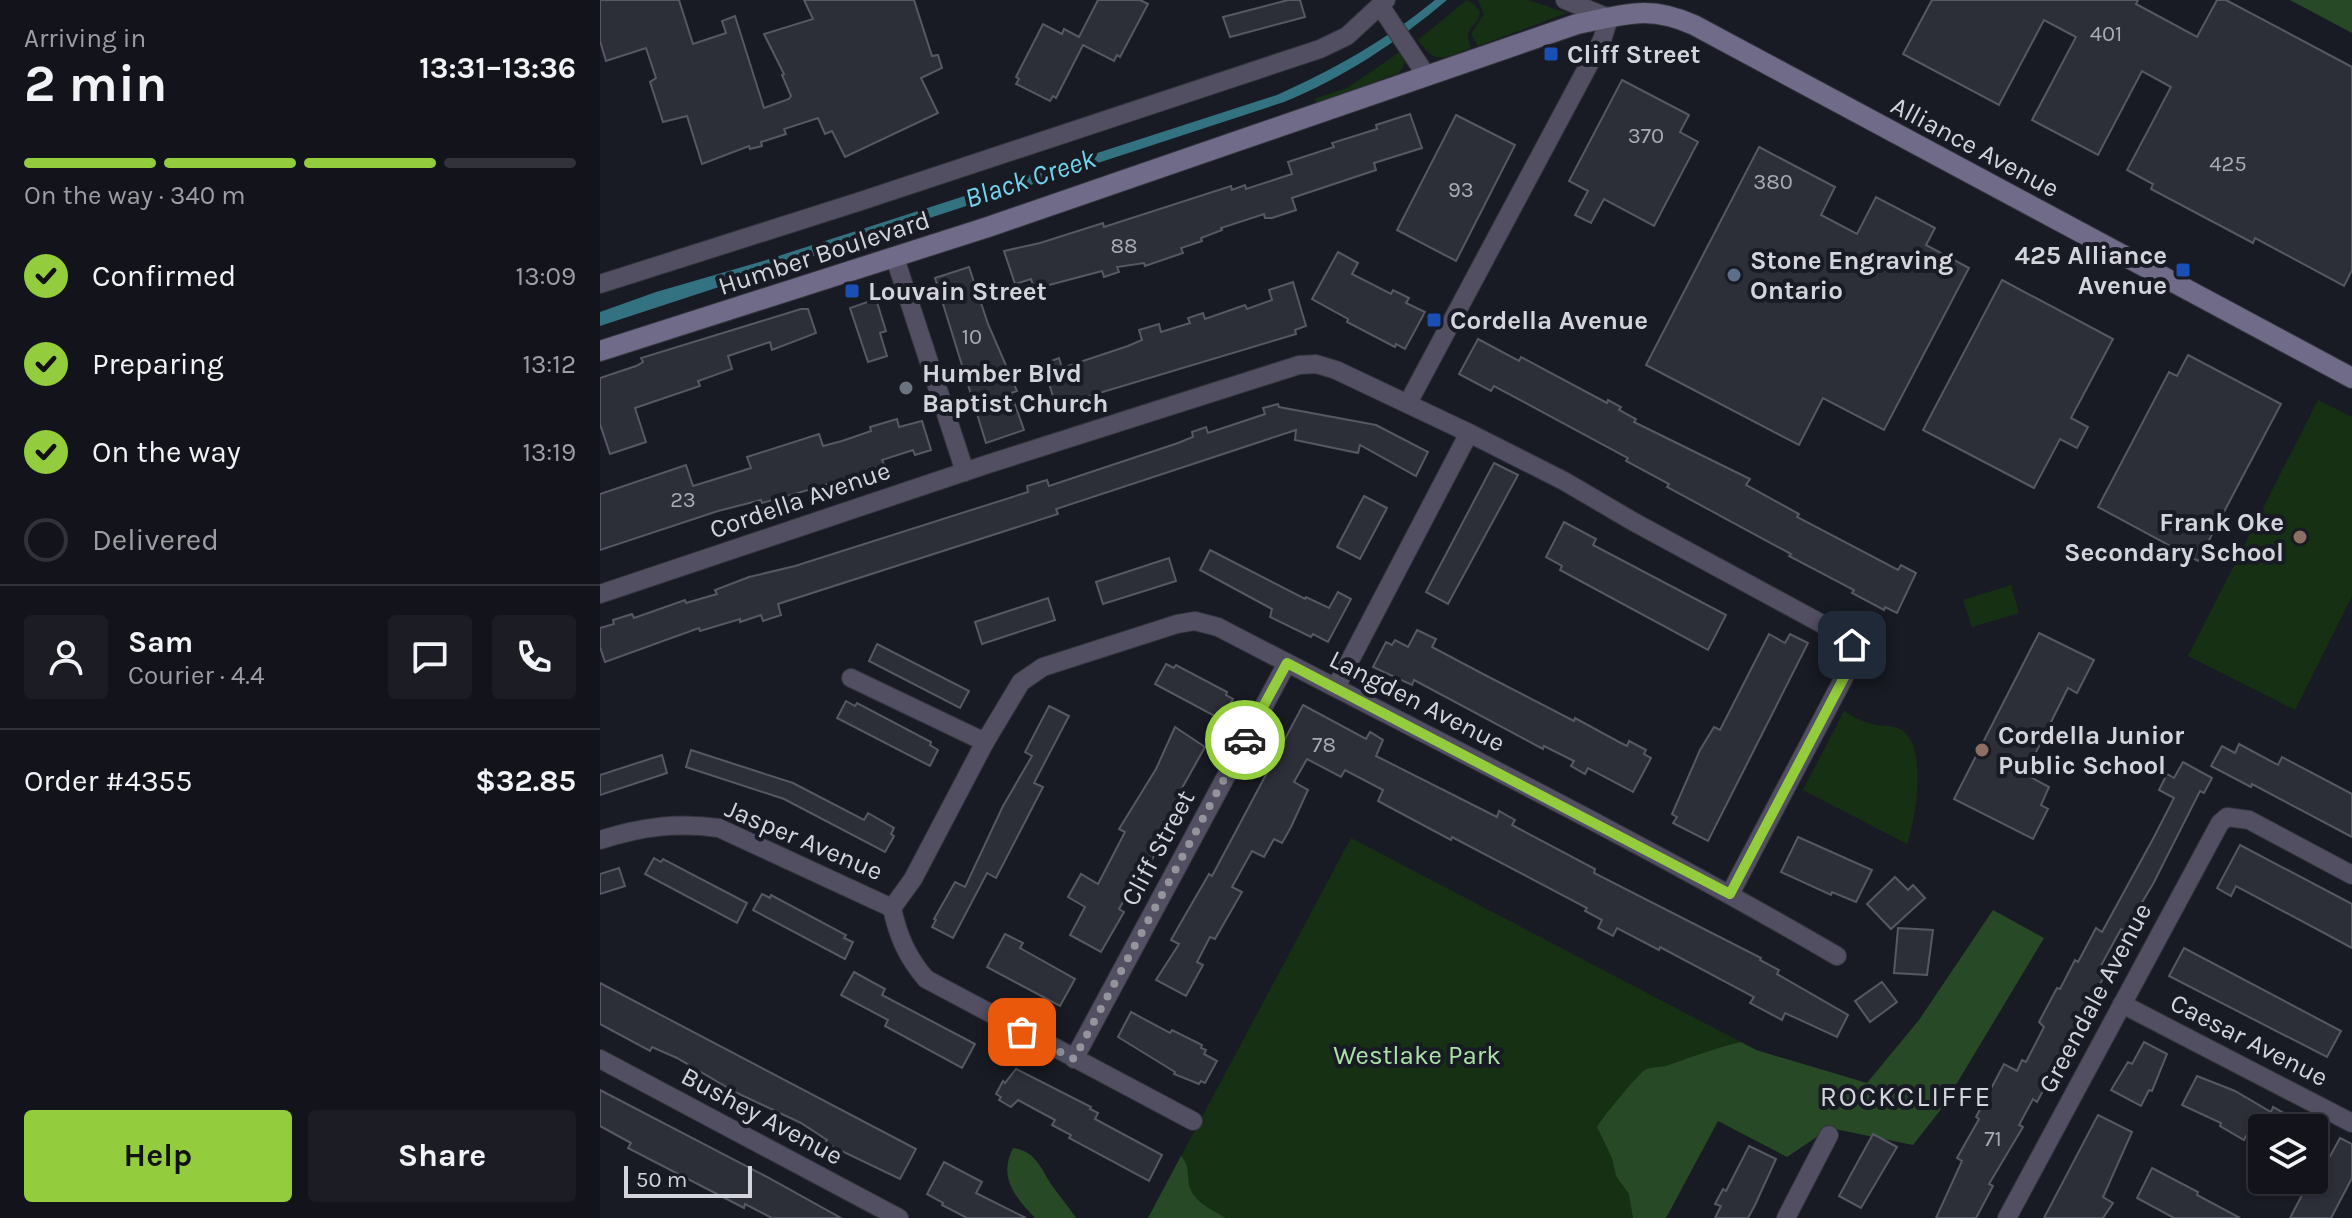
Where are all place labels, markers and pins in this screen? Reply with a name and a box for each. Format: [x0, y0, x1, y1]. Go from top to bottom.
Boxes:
place label: Cliff Street [1567, 39, 1700, 70]
marker: Cliff Street [1542, 45, 1560, 63]
place label: 425 Alliance Avenue [2015, 240, 2167, 301]
place label: Stone Engraving Ontario [1750, 245, 1953, 306]
marker: 425 Alliance Avenue [2174, 261, 2192, 279]
marker: Stone Engraving Ontario [1725, 266, 1743, 284]
place label: Louvain Street [868, 276, 1047, 307]
marker: Louvain Street [843, 282, 861, 300]
place label: Cordella Avenue [1450, 305, 1648, 336]
marker: Cordella Avenue [1425, 311, 1443, 329]
place label: Humber Blvd Baptist Church [922, 358, 1108, 419]
marker: Humber Blvd Baptist Church [897, 379, 915, 397]
place label: Frank Oke Secondary School [2064, 507, 2284, 568]
marker: Frank Oke Secondary School [2291, 528, 2309, 546]
pin [1818, 611, 1886, 679]
place label: Cordella Junior Public School [1998, 720, 2185, 781]
marker: Cordella Junior Public School [1973, 741, 1991, 759]
pin [988, 998, 1056, 1066]

